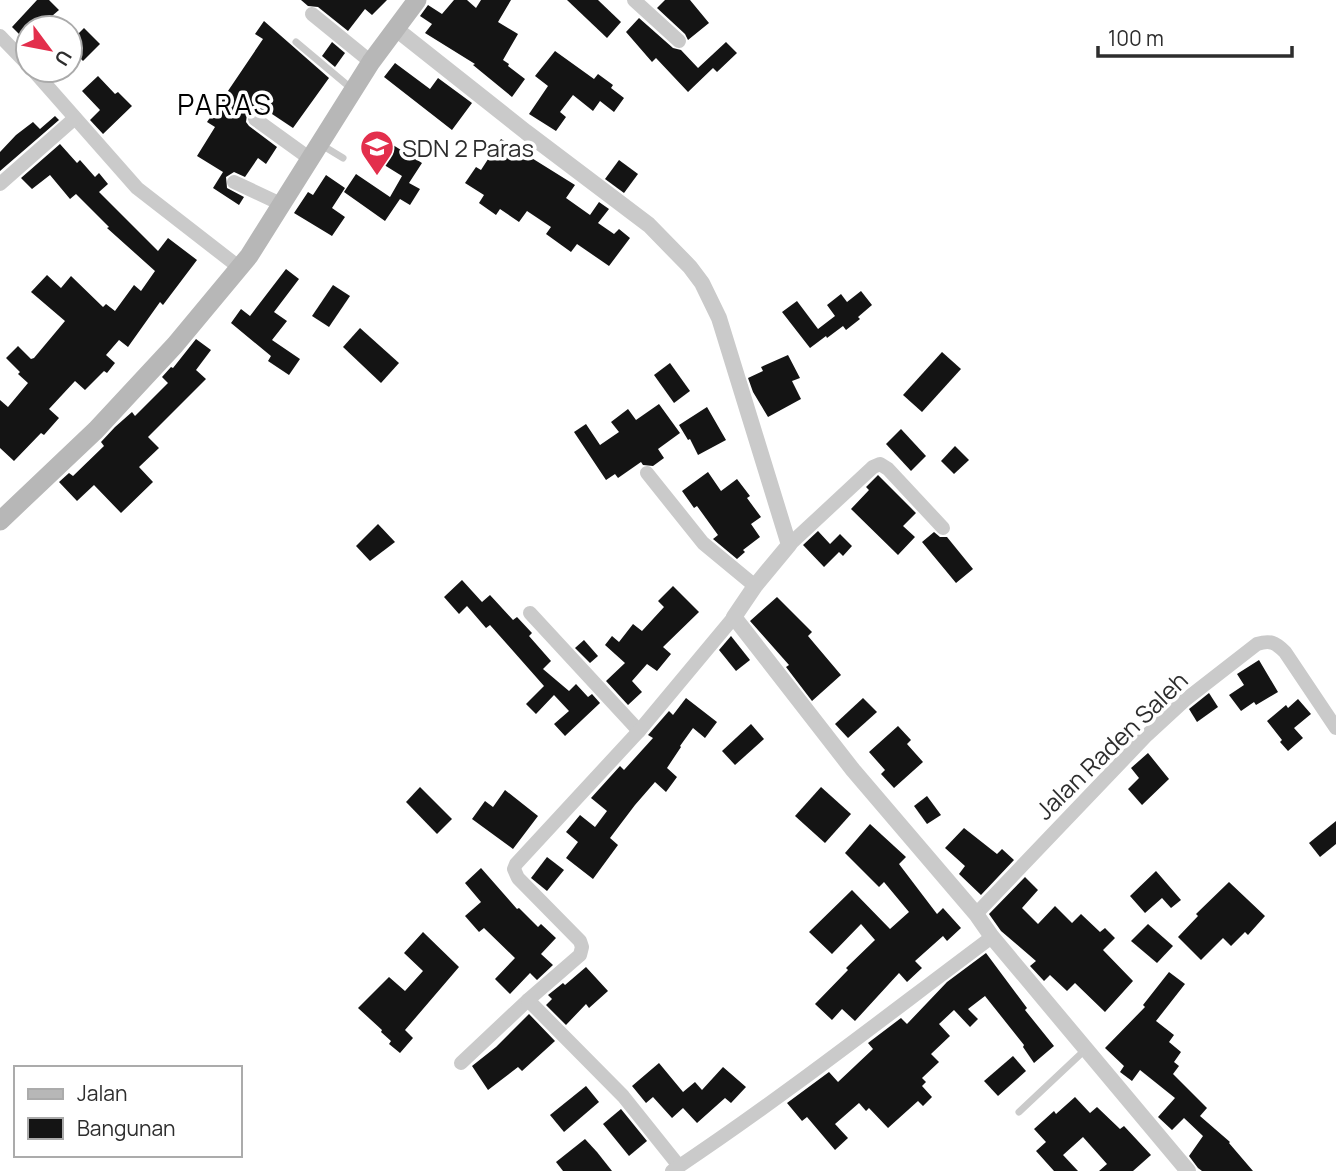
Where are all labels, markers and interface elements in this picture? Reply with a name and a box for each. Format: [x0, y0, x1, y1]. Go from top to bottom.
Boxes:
north arrow [14, 14, 84, 84]
scale bar [1098, 14, 1292, 58]
text: 100 m [1108, 24, 1164, 52]
text: U [49, 45, 78, 71]
district label: PARAS [177, 85, 273, 123]
school or university icon: SDN 2 Paras [358, 128, 396, 177]
place label: SDN 2 Paras [402, 131, 534, 164]
street label: Jalan Raden Saleh [1028, 664, 1194, 826]
legend [14, 1066, 242, 1157]
text: Jalan [77, 1079, 127, 1107]
text: Bangunan [77, 1114, 176, 1142]

